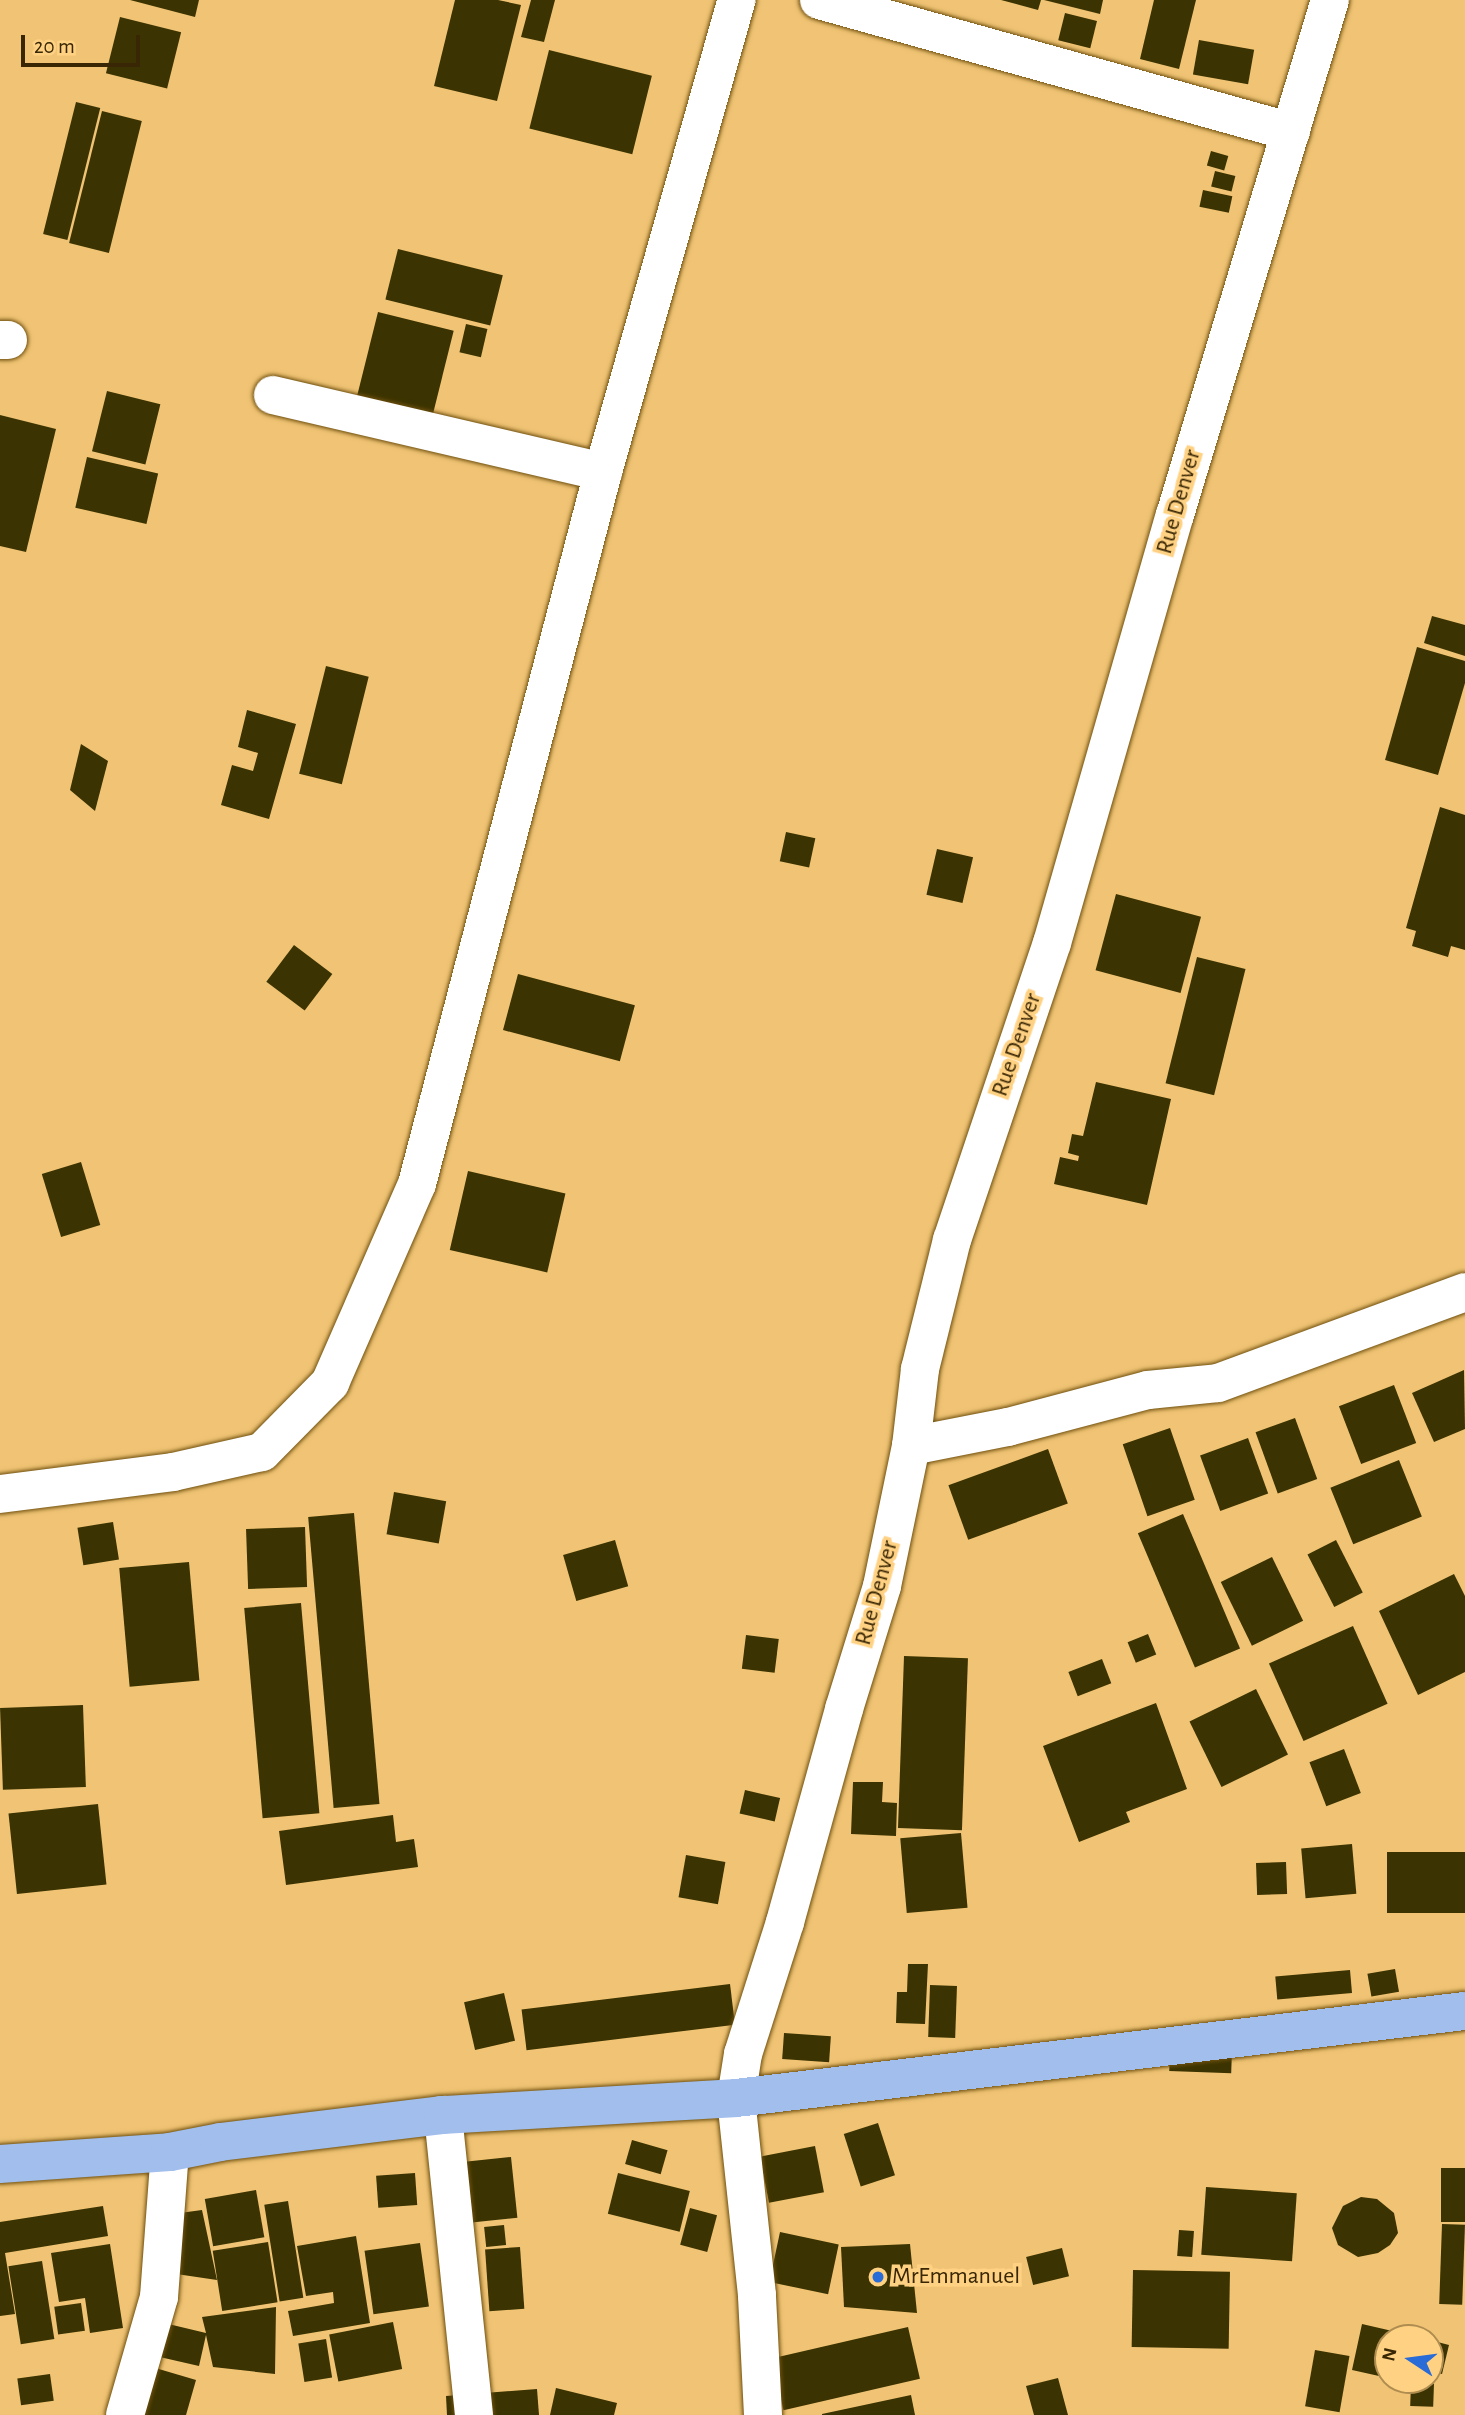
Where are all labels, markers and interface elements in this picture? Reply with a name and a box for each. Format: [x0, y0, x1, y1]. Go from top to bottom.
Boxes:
scale bar [24, 21, 144, 65]
text: 20 m [34, 36, 75, 57]
street label: Rue Denver [1150, 447, 1208, 557]
street label: Rue Denver [986, 990, 1048, 1100]
street label: Rue Denver [849, 1537, 905, 1649]
place label: MrEmmanuel [892, 2263, 1020, 2291]
marker: MrEmmanuel [870, 2269, 886, 2285]
north arrow [1374, 2324, 1444, 2394]
text: N [1379, 2346, 1401, 2363]

